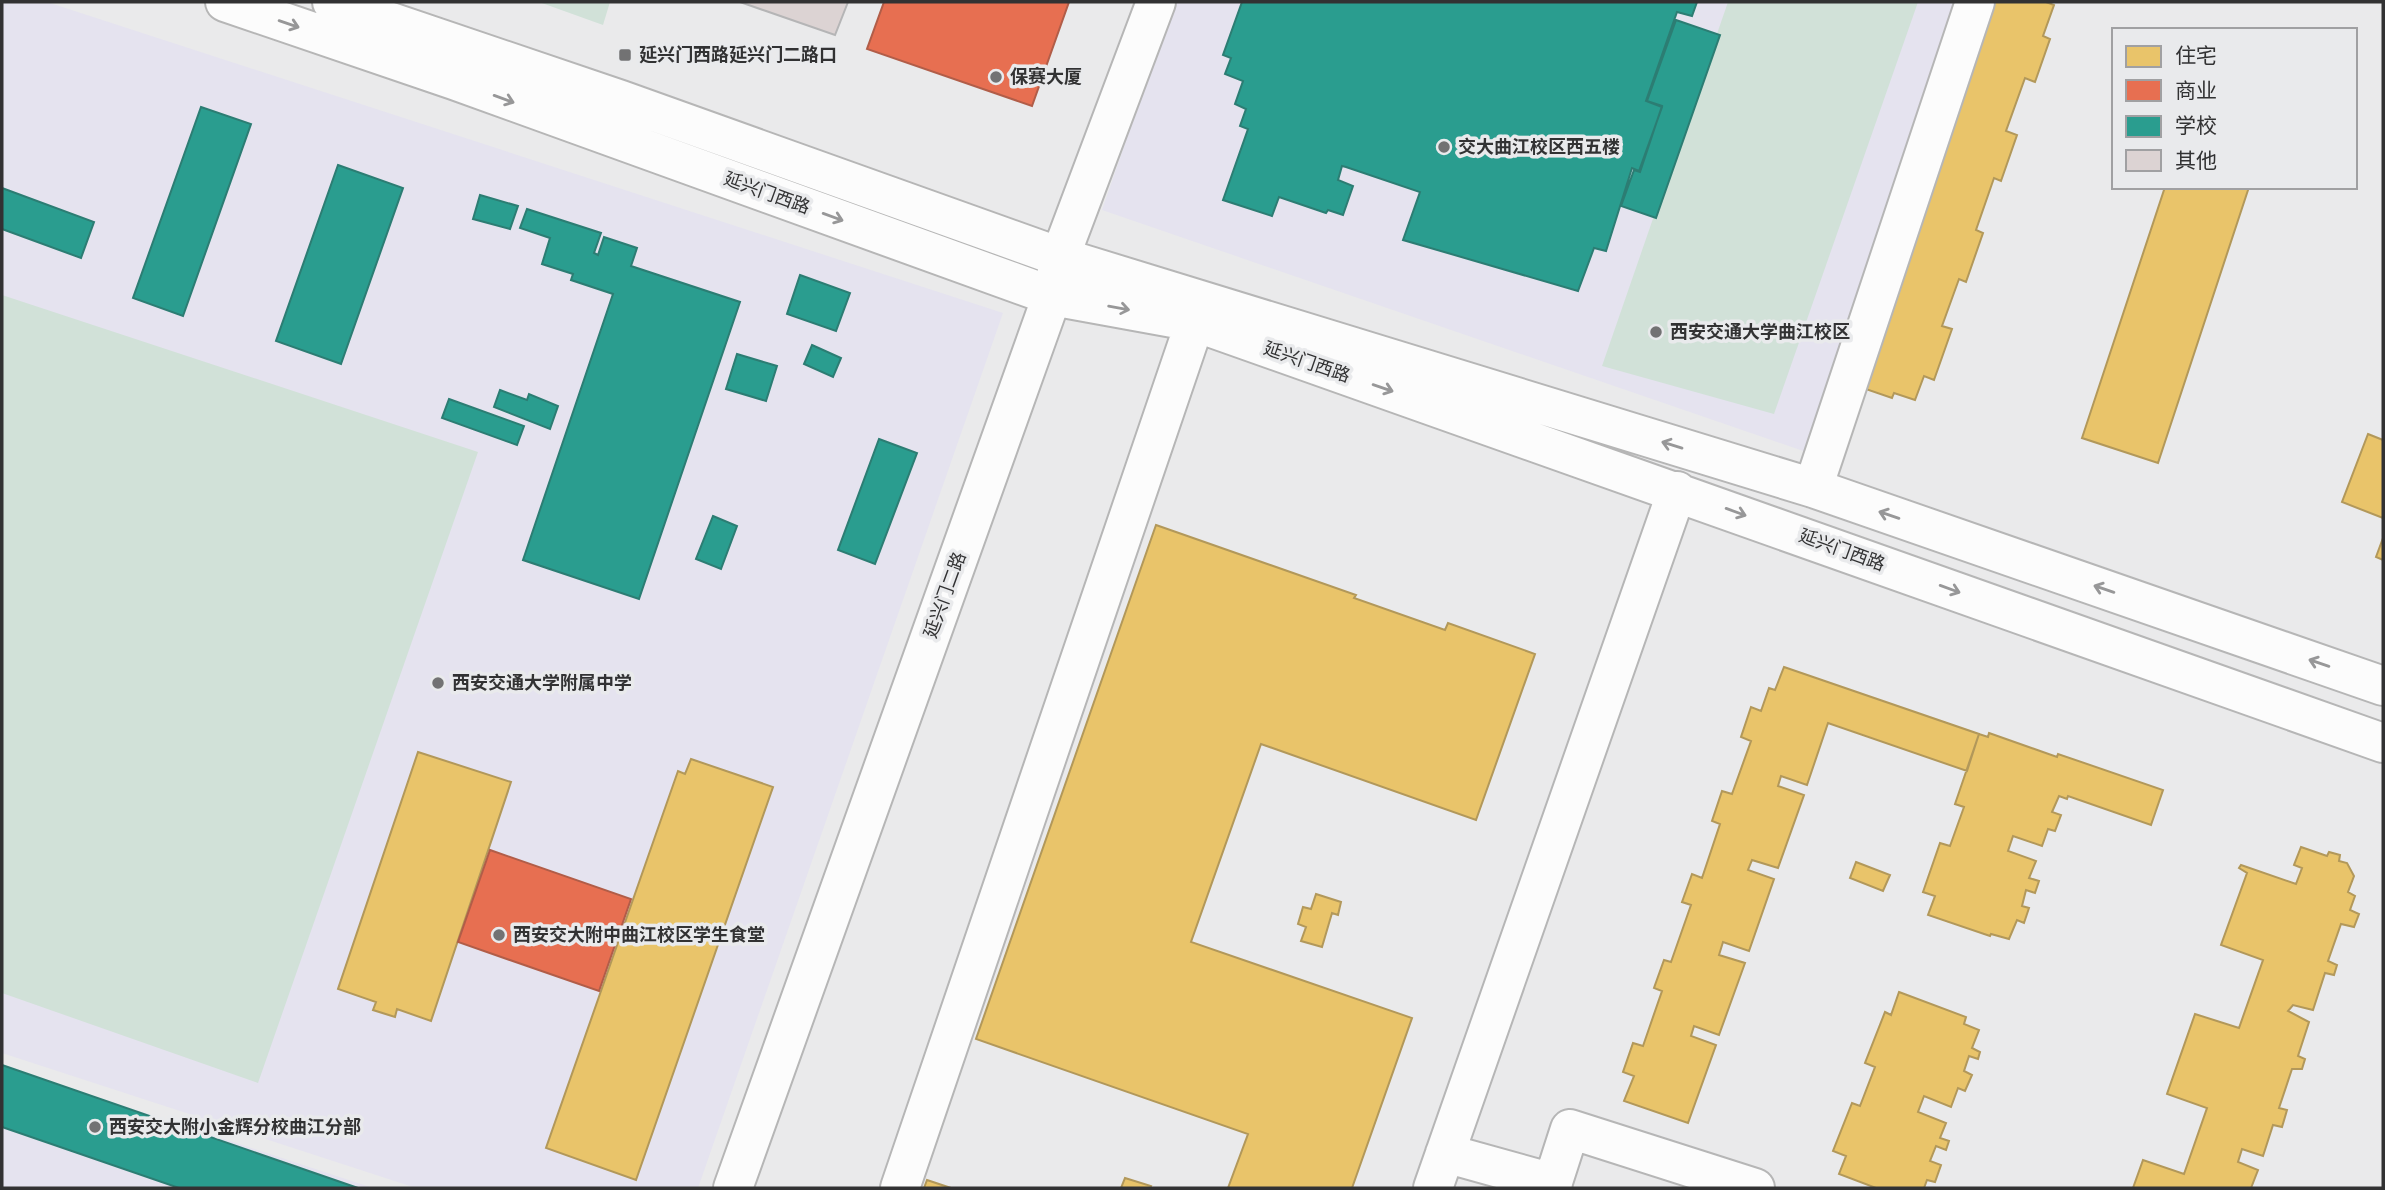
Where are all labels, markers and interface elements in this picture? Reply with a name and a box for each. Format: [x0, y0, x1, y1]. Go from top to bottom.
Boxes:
one-way arrow [278, 19, 300, 31]
legend [2112, 28, 2357, 189]
text: 住宅 [2175, 43, 2217, 68]
place label: 延兴门西路延兴门二路口 [639, 44, 837, 66]
marker: 延兴门西路延兴门二路口 [617, 47, 633, 63]
place label: 保赛大厦 [1010, 66, 1082, 88]
marker: 保赛大厦 [988, 69, 1004, 85]
text: 商业 [2175, 78, 2217, 103]
one-way arrow [493, 93, 515, 106]
text: 学校 [2175, 113, 2217, 138]
place label: 交大曲江校区西五楼 [1458, 136, 1620, 158]
marker: 交大曲江校区西五楼 [1436, 139, 1452, 155]
text: 其他 [2175, 148, 2217, 173]
street label: 延兴门西路 [721, 167, 813, 219]
one-way arrow [822, 212, 844, 224]
one-way arrow [1107, 302, 1130, 316]
place label: 西安交通大学曲江校区 [1670, 321, 1850, 343]
marker: 西安交通大学曲江校区 [1648, 324, 1664, 340]
street label: 延兴门西路 [1261, 337, 1353, 387]
one-way arrow [1371, 383, 1393, 395]
one-way arrow [1661, 438, 1683, 451]
one-way arrow [1725, 507, 1747, 520]
one-way arrow [1878, 508, 1900, 520]
street label: 延兴门西路 [1796, 524, 1888, 576]
street label: 延兴门二路 [919, 549, 971, 641]
one-way arrow [2093, 582, 2115, 594]
one-way arrow [1939, 584, 1961, 596]
one-way arrow [2308, 656, 2330, 668]
place label: 西安交通大学附属中学 [452, 672, 632, 694]
marker: 西安交通大学附属中学 [430, 675, 446, 691]
place label: 西安交大附中曲江校区学生食堂 [513, 924, 765, 946]
marker: 西安交大附中曲江校区学生食堂 [491, 927, 507, 943]
place label: 西安交大附小金辉分校曲江分部 [109, 1116, 361, 1138]
marker: 西安交大附小金辉分校曲江分部 [87, 1119, 103, 1135]

